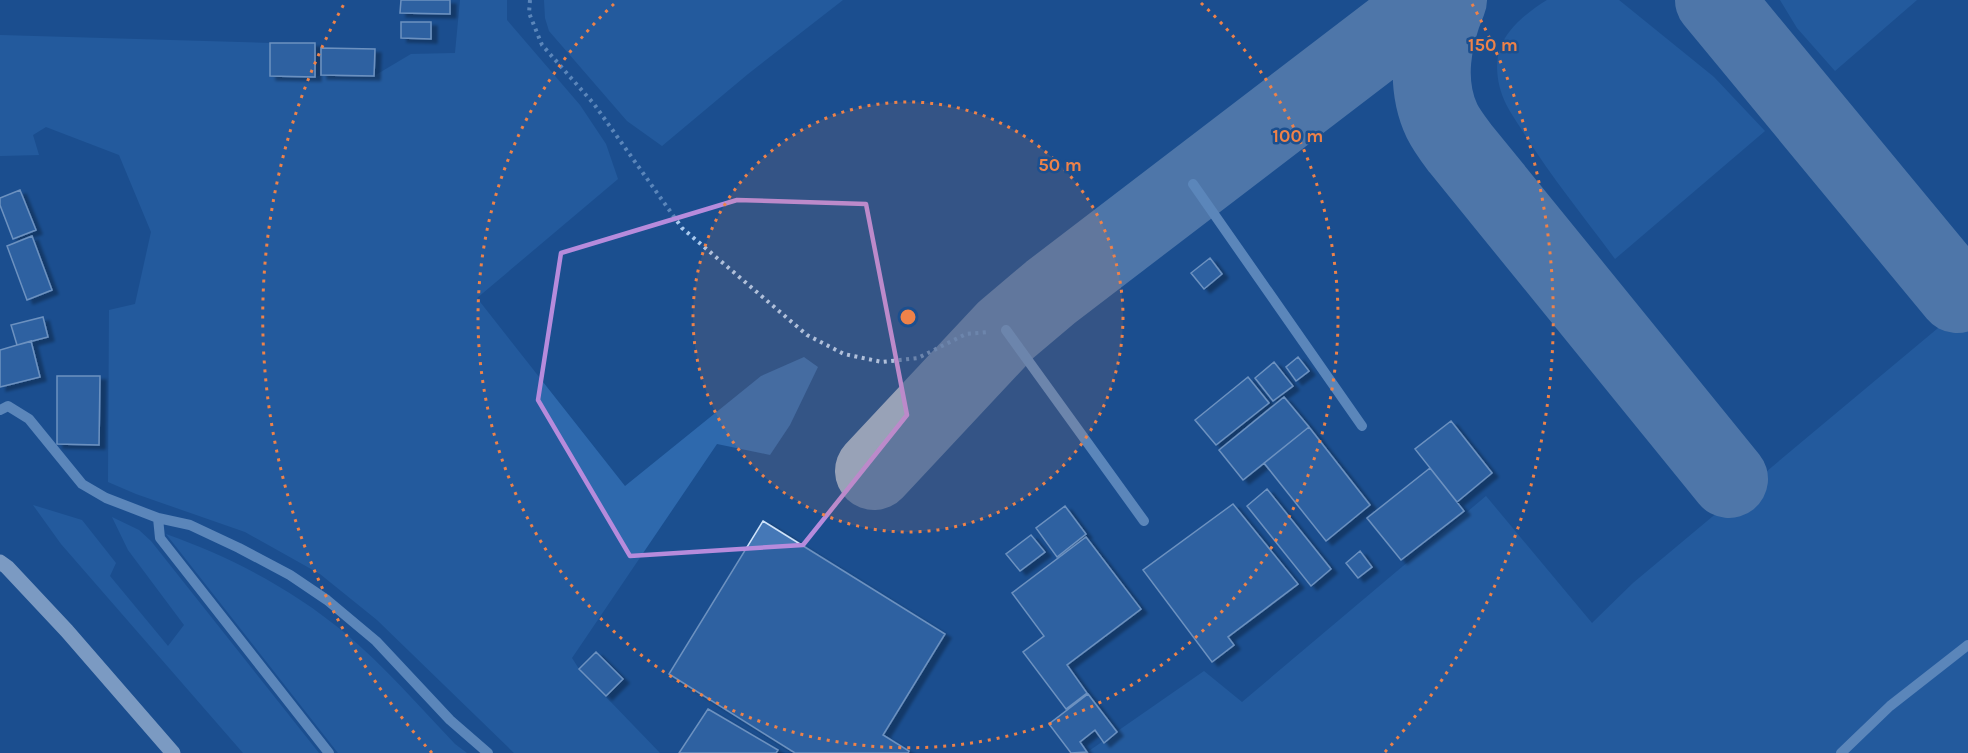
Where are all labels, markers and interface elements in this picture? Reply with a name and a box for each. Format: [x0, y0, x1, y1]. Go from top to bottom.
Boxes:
text: 150 m [1468, 34, 1518, 56]
text: 100 m [1273, 125, 1323, 147]
text: 50 m [1038, 154, 1082, 176]
centre of rings [898, 307, 918, 327]

